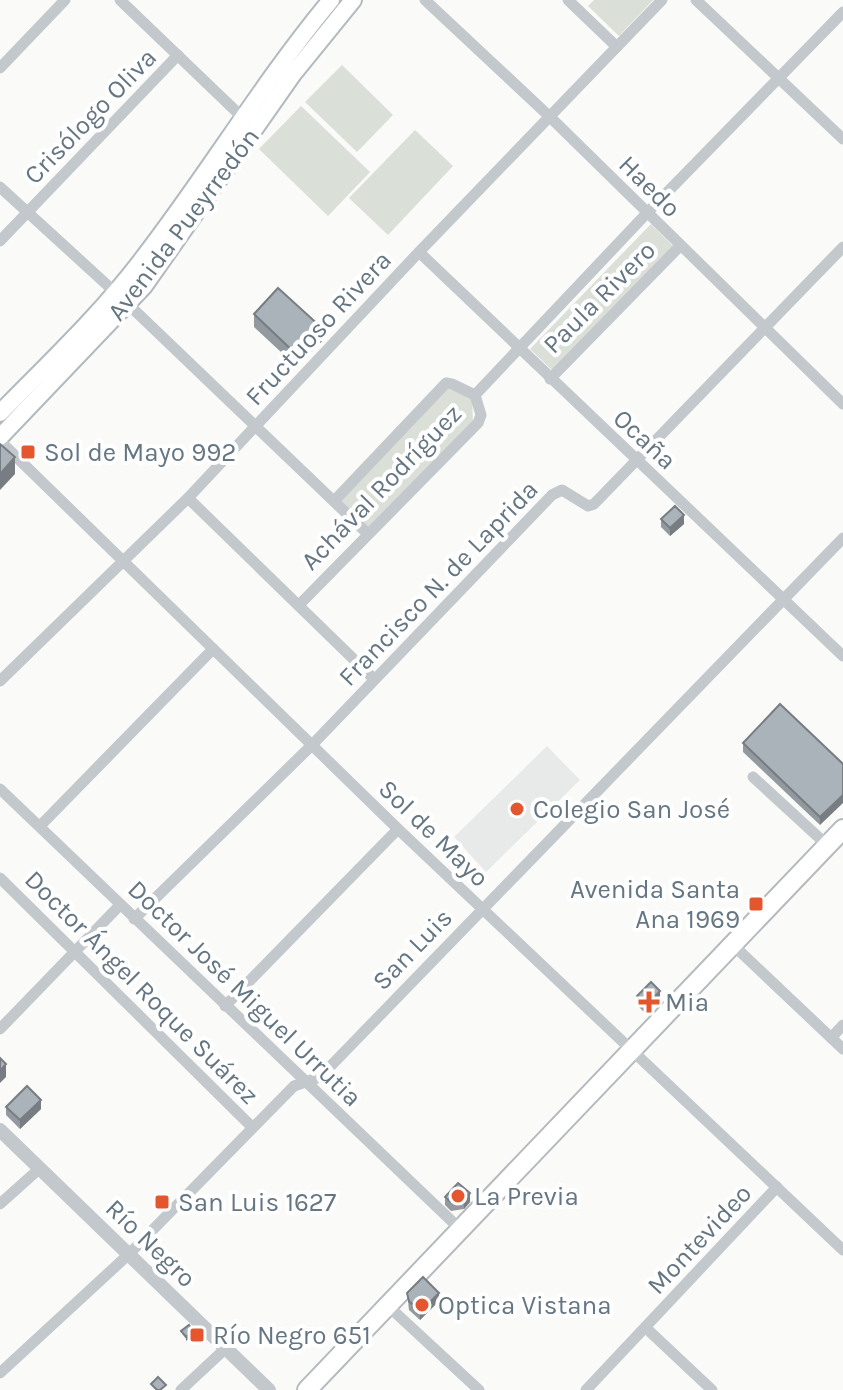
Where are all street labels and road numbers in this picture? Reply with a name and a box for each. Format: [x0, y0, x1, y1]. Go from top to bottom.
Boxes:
street label: Crisólogo Oliva [18, 42, 163, 191]
street label: Avenida Pueyrredón [101, 122, 266, 327]
street label: Haedo [612, 149, 687, 224]
street label: Paula Rivero [537, 235, 662, 360]
street label: Fructuoso Rivera [239, 245, 398, 412]
street label: Achával Rodríguez [294, 398, 468, 577]
street label: Ocaña [607, 403, 682, 476]
street label: Francisco N. de Laprida [332, 474, 545, 693]
street label: Sol de Mayo [372, 773, 495, 893]
street label: Doctor Ángel Roque Suárez [18, 863, 266, 1111]
street label: Doctor José Miguel Urrutia [121, 874, 368, 1113]
street label: San Luis [366, 902, 459, 997]
street label: Montevideo [641, 1178, 758, 1301]
street label: Río Negro [99, 1193, 202, 1294]

